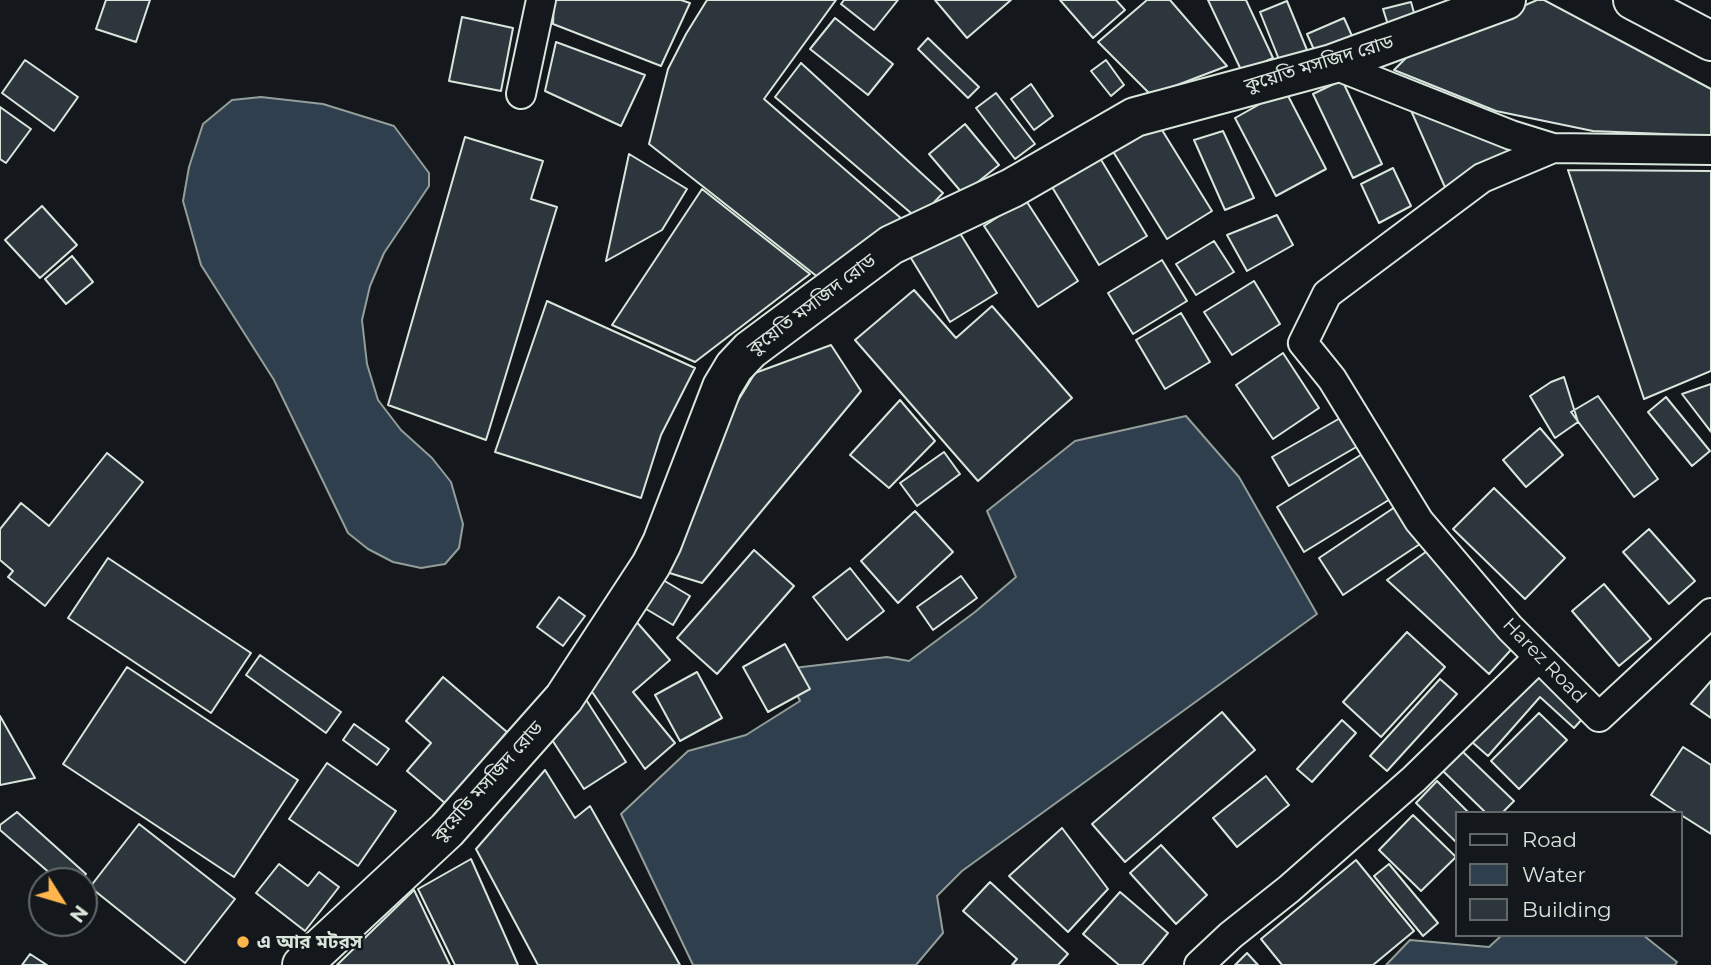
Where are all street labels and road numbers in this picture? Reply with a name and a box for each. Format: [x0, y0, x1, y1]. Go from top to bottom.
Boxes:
street label: কুয়েতি মসজিদ রোড [1242, 30, 1396, 98]
street label: কুয়েতি মসজিদ রোড [743, 249, 881, 361]
street label: Harez Road [1498, 614, 1590, 708]
street label: কুয়েতি মসজিদ রোড [428, 717, 548, 847]

